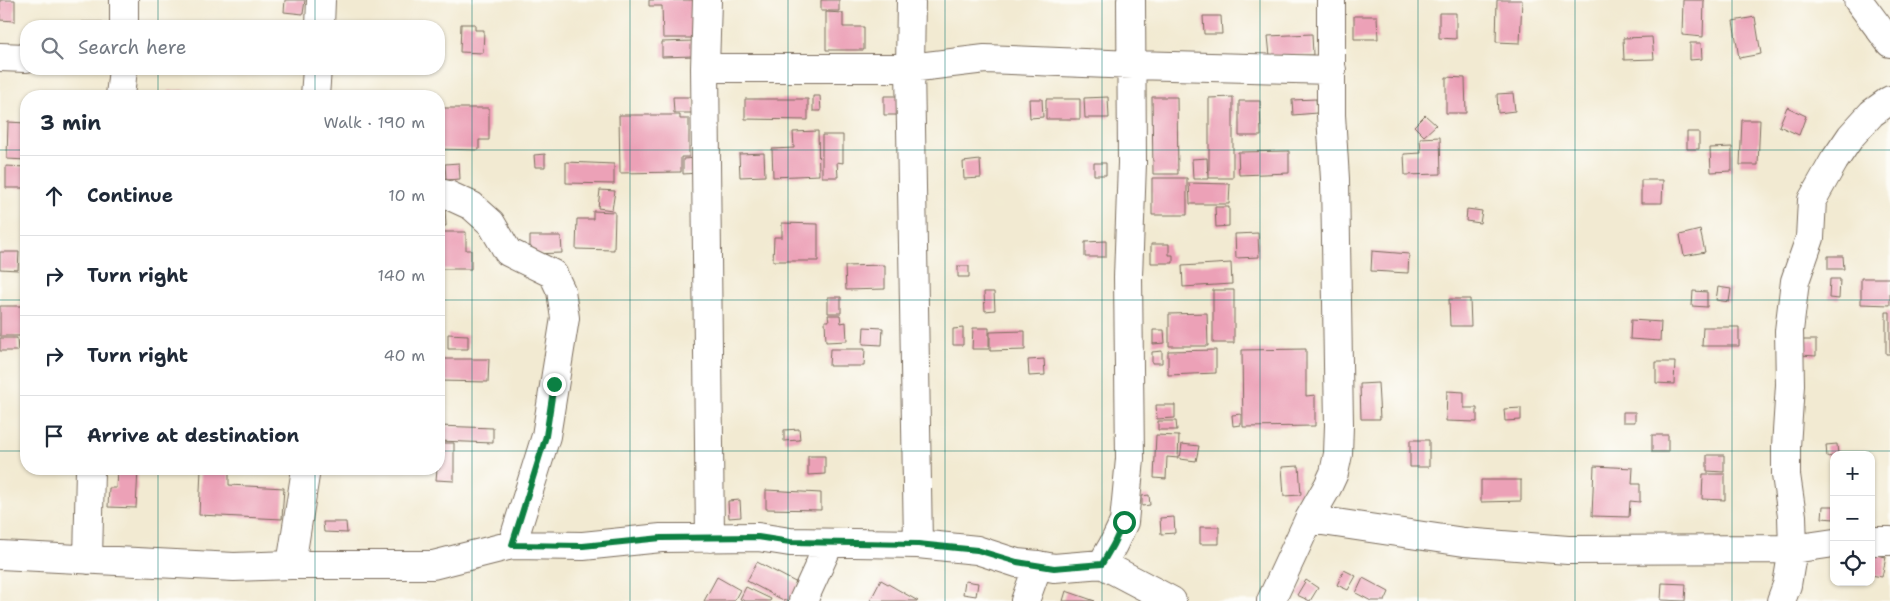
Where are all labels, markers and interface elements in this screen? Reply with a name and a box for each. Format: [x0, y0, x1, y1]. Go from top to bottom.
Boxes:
search box [20, 20, 445, 75]
icon: search [38, 34, 66, 62]
text: Search here [78, 35, 187, 60]
text: 3 min [40, 109, 101, 137]
text: Walk · 190 m [323, 112, 425, 133]
icon: ahead [40, 182, 68, 210]
text: Continue [87, 183, 173, 208]
text: 10 m [388, 185, 425, 206]
icon: right [40, 262, 68, 290]
text: Turn right [87, 263, 188, 288]
text: 140 m [378, 265, 425, 286]
icon: right [40, 342, 68, 370]
text: Turn right [87, 343, 188, 368]
text: 40 m [383, 345, 425, 366]
route end [543, 373, 566, 396]
icon: arrive [40, 422, 68, 450]
text: Arrive at destination [87, 423, 299, 448]
map controls [1830, 451, 1875, 586]
button: + [1830, 451, 1875, 496]
button: − [1830, 496, 1875, 541]
route start [1113, 511, 1136, 534]
button: locate [1830, 541, 1875, 586]

